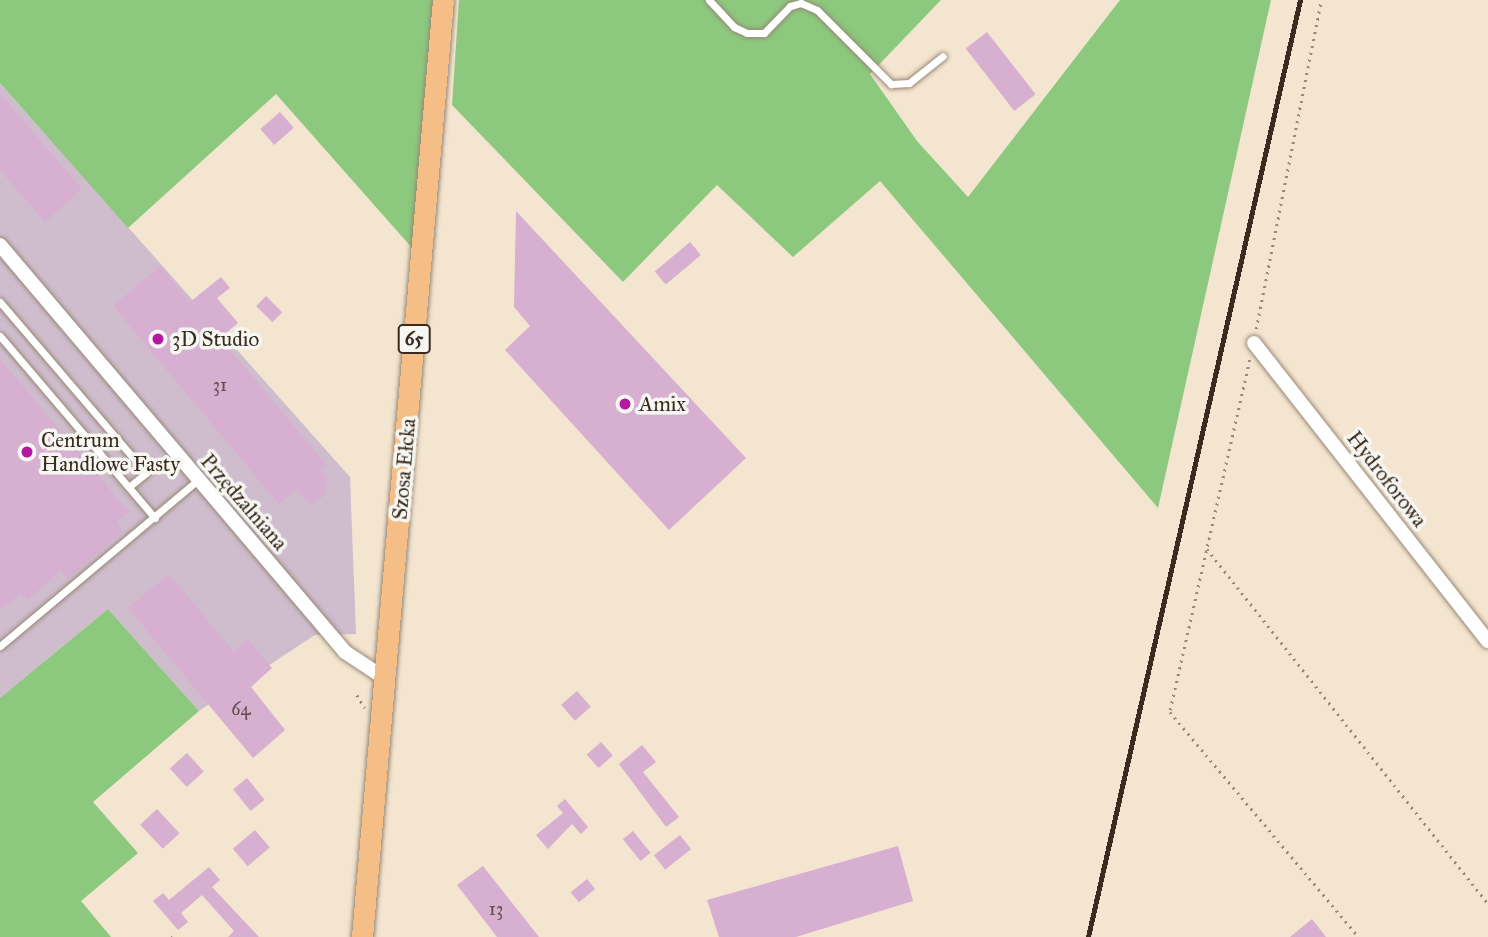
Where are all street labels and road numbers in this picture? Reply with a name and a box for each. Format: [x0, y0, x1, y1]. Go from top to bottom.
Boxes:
road number: 65 [396, 324, 432, 354]
street label: Szosa Ełcka [387, 417, 421, 521]
street label: Hydroforowa [1342, 426, 1432, 532]
street label: Przędzalniana [195, 449, 293, 555]

